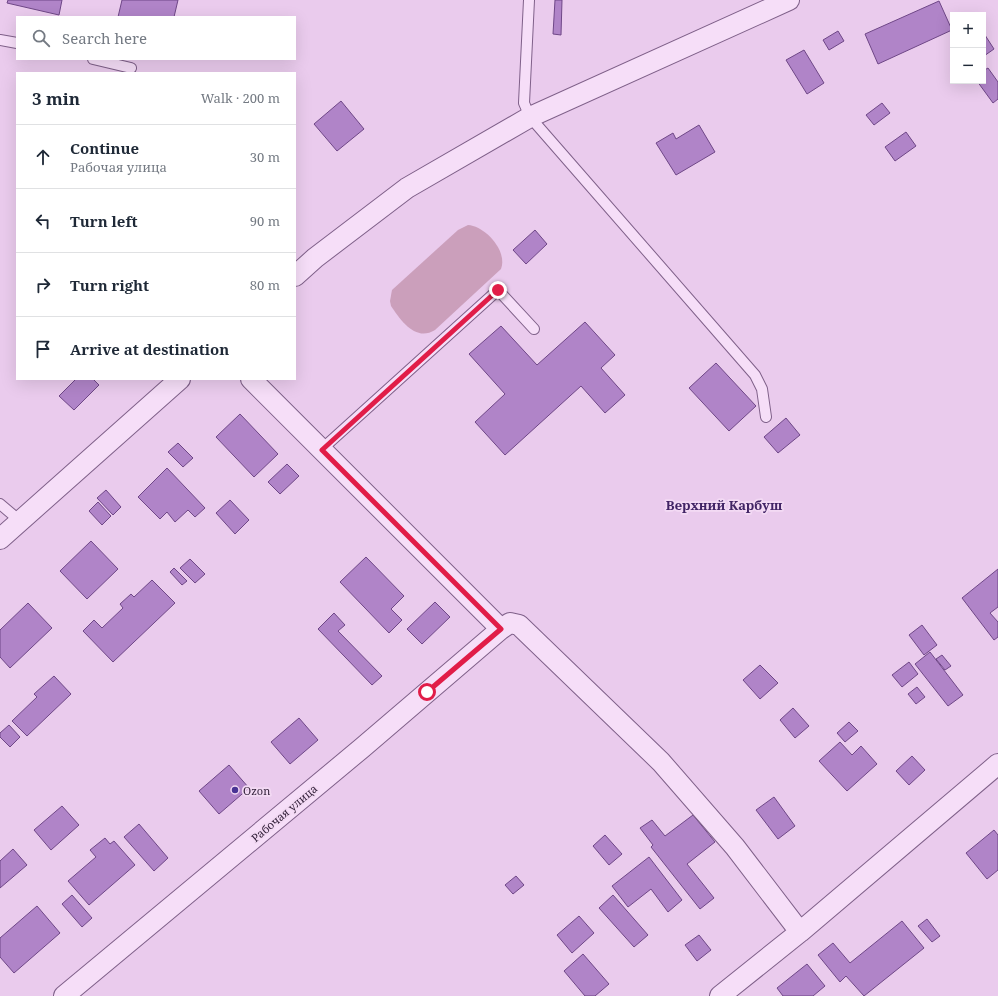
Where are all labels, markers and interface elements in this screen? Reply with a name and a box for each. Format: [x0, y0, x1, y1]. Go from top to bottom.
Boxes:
map controls [950, 12, 986, 84]
button: + [950, 12, 986, 48]
search box [16, 16, 296, 60]
icon: search [30, 27, 52, 49]
text: Search here [62, 28, 147, 48]
button: − [950, 48, 986, 84]
text: 3 min [32, 87, 80, 110]
text: Walk · 200 m [201, 89, 280, 107]
text: Continue [70, 138, 139, 158]
icon: ahead [32, 146, 54, 168]
text: 30 m [250, 148, 280, 166]
text: Рабочая улица [70, 158, 167, 176]
icon: left [32, 210, 54, 232]
text: Turn left [70, 211, 138, 231]
text: 90 m [250, 212, 280, 230]
icon: right [32, 274, 54, 296]
text: Turn right [70, 275, 149, 295]
text: 80 m [250, 276, 280, 294]
route end [489, 281, 507, 299]
icon: arrive [32, 338, 54, 360]
text: Arrive at destination [70, 339, 229, 359]
district label: Верхний Карбуш [666, 496, 783, 514]
route start [418, 683, 436, 701]
street label: Рабочая улица [248, 781, 320, 845]
place label: Ozon [243, 783, 270, 798]
marker: Ozon [230, 785, 240, 795]

